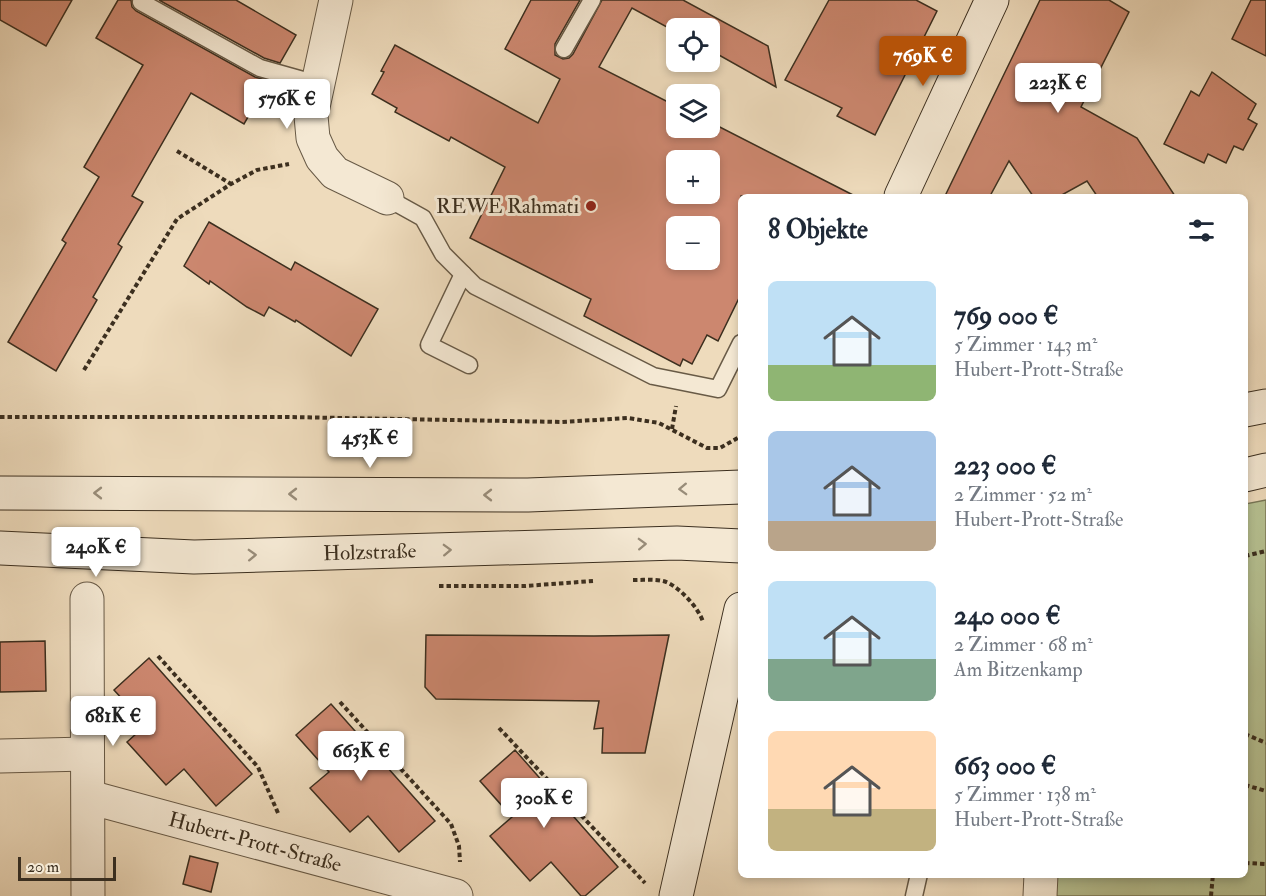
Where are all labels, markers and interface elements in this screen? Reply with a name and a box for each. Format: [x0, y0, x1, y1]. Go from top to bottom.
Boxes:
map controls [666, 18, 720, 270]
button: locate [666, 18, 720, 72]
pin: 769K € [874, 36, 972, 87]
text: 769K € [893, 43, 953, 68]
pin: 223K € [1009, 63, 1107, 114]
text: 223K € [1029, 70, 1087, 95]
pin: 576K € [238, 79, 336, 130]
button: layers [666, 84, 720, 138]
text: 576K € [258, 86, 316, 111]
button: + [666, 150, 720, 204]
place label: REWE Rahmati [436, 193, 579, 220]
marker: REWE Rahmati [584, 199, 598, 213]
text: 8 Objekte [768, 214, 868, 246]
icon: filters [1185, 214, 1218, 247]
button: − [666, 216, 720, 270]
text: 769 000 € [954, 300, 1059, 332]
icon: home [816, 305, 888, 377]
text: 5 Zimmer · 143 m² [954, 332, 1097, 357]
text: Hubert-Prott-Straße [954, 357, 1123, 382]
pin: 453K € [321, 418, 419, 469]
text: 453K € [341, 425, 399, 450]
text: 223 000 € [954, 450, 1057, 482]
icon: home [816, 455, 888, 527]
text: 2 Zimmer · 52 m² [954, 482, 1092, 507]
one-way arrow [678, 483, 687, 496]
one-way arrow [93, 487, 102, 499]
one-way arrow [288, 488, 297, 500]
one-way arrow [483, 489, 492, 501]
text: Hubert-Prott-Straße [954, 507, 1123, 532]
pin: 240K € [47, 527, 145, 578]
text: 240K € [65, 534, 127, 559]
street label: Holzstraße [323, 537, 417, 567]
one-way arrow [637, 537, 646, 550]
one-way arrow [442, 543, 451, 556]
one-way arrow [248, 549, 257, 562]
text: 240 000 € [954, 600, 1061, 632]
icon: home [816, 605, 888, 677]
text: 2 Zimmer · 68 m² [954, 632, 1093, 657]
text: Am Bitzenkamp [954, 657, 1083, 682]
pin: 681K € [64, 696, 162, 747]
text: 681K € [85, 703, 141, 728]
pin: 663K € [312, 731, 410, 782]
text: 663K € [332, 738, 390, 763]
text: 663 000 € [954, 750, 1056, 782]
icon: home [816, 755, 888, 827]
pin: 300K € [495, 778, 593, 829]
text: 5 Zimmer · 138 m² [954, 782, 1096, 807]
text: 300K € [515, 785, 573, 810]
street label: Hubert-Prott-Straße [166, 806, 345, 878]
text: Hubert-Prott-Straße [954, 807, 1123, 832]
scale bar [18, 854, 116, 882]
text: 20 m [27, 857, 59, 877]

